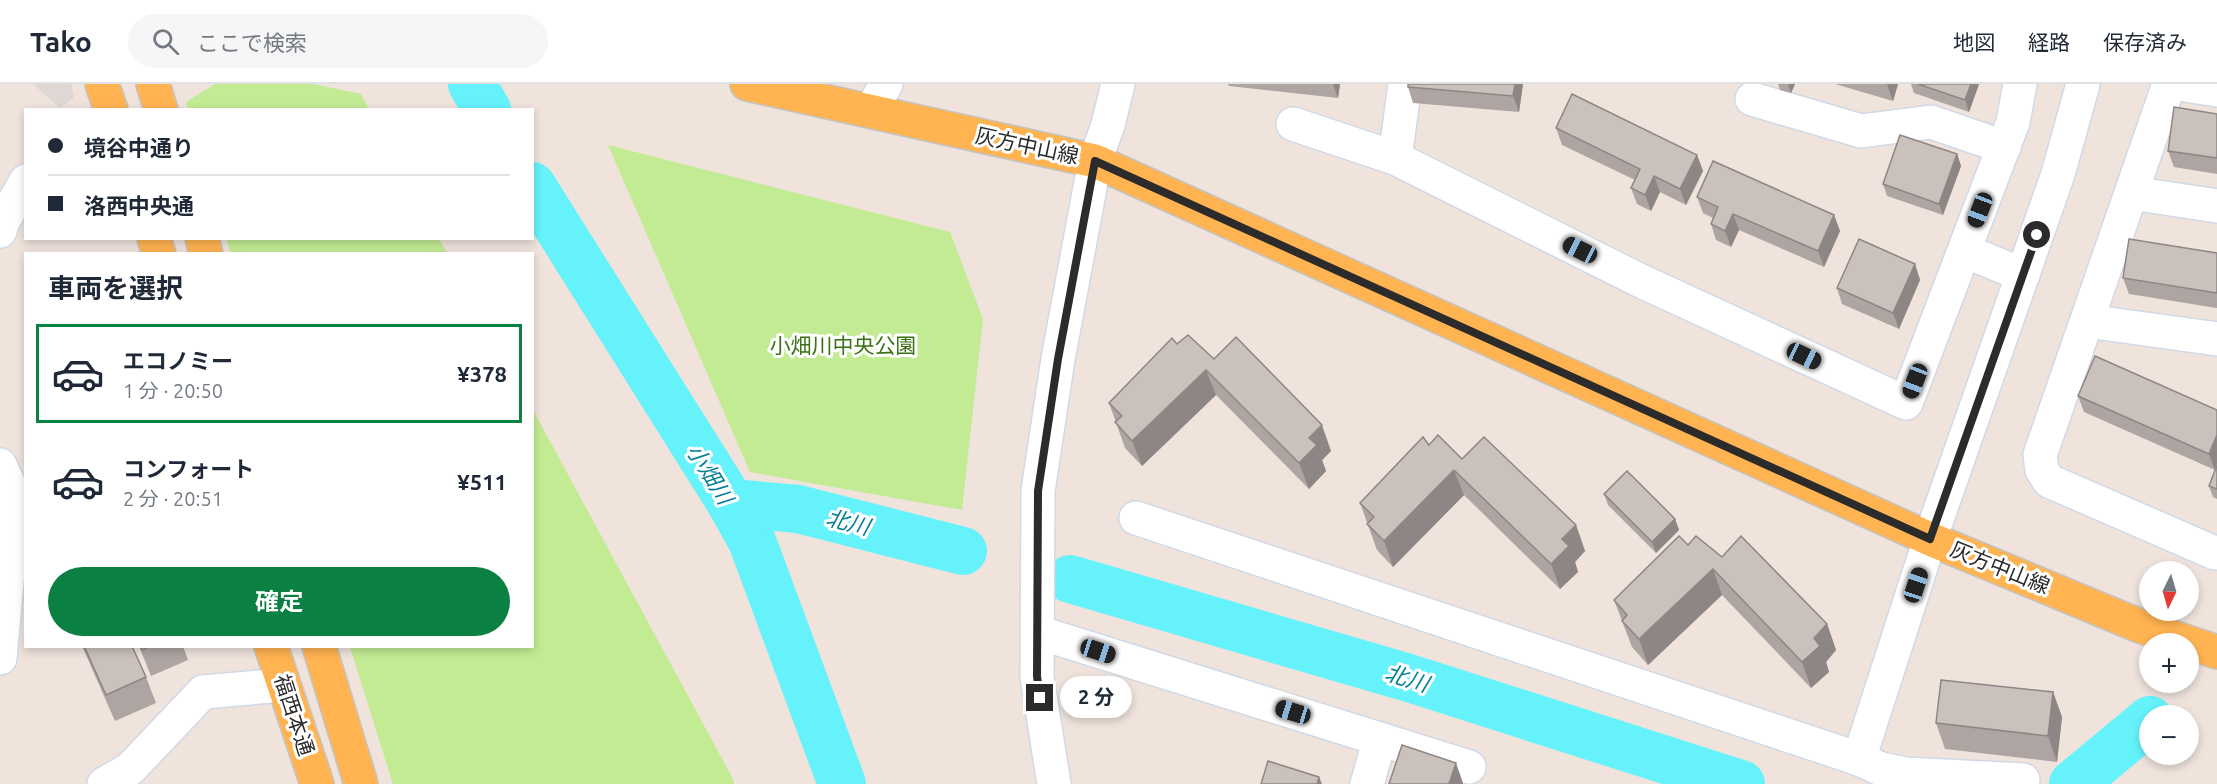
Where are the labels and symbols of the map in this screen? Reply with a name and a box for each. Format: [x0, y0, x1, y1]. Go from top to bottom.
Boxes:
street label: 灰方中山線 [973, 122, 1081, 168]
car [1965, 190, 1995, 230]
route start [2023, 221, 2050, 248]
car [1560, 234, 1600, 266]
park label: 小畑川中央公園 [770, 333, 917, 357]
car [1784, 340, 1824, 372]
car [1900, 361, 1930, 401]
water label: 小畑川 [682, 439, 740, 510]
water label: 北川 [824, 504, 874, 539]
street label: 灰方中山線 [1947, 536, 2054, 598]
north arrow [2139, 561, 2199, 621]
car [1902, 565, 1930, 605]
car [1078, 637, 1118, 665]
water label: 北川 [1382, 659, 1434, 696]
street label: 福西本通 [271, 671, 319, 758]
callout: 2 分 [1061, 677, 1133, 719]
route end [1026, 684, 1053, 711]
car [1273, 698, 1313, 726]

